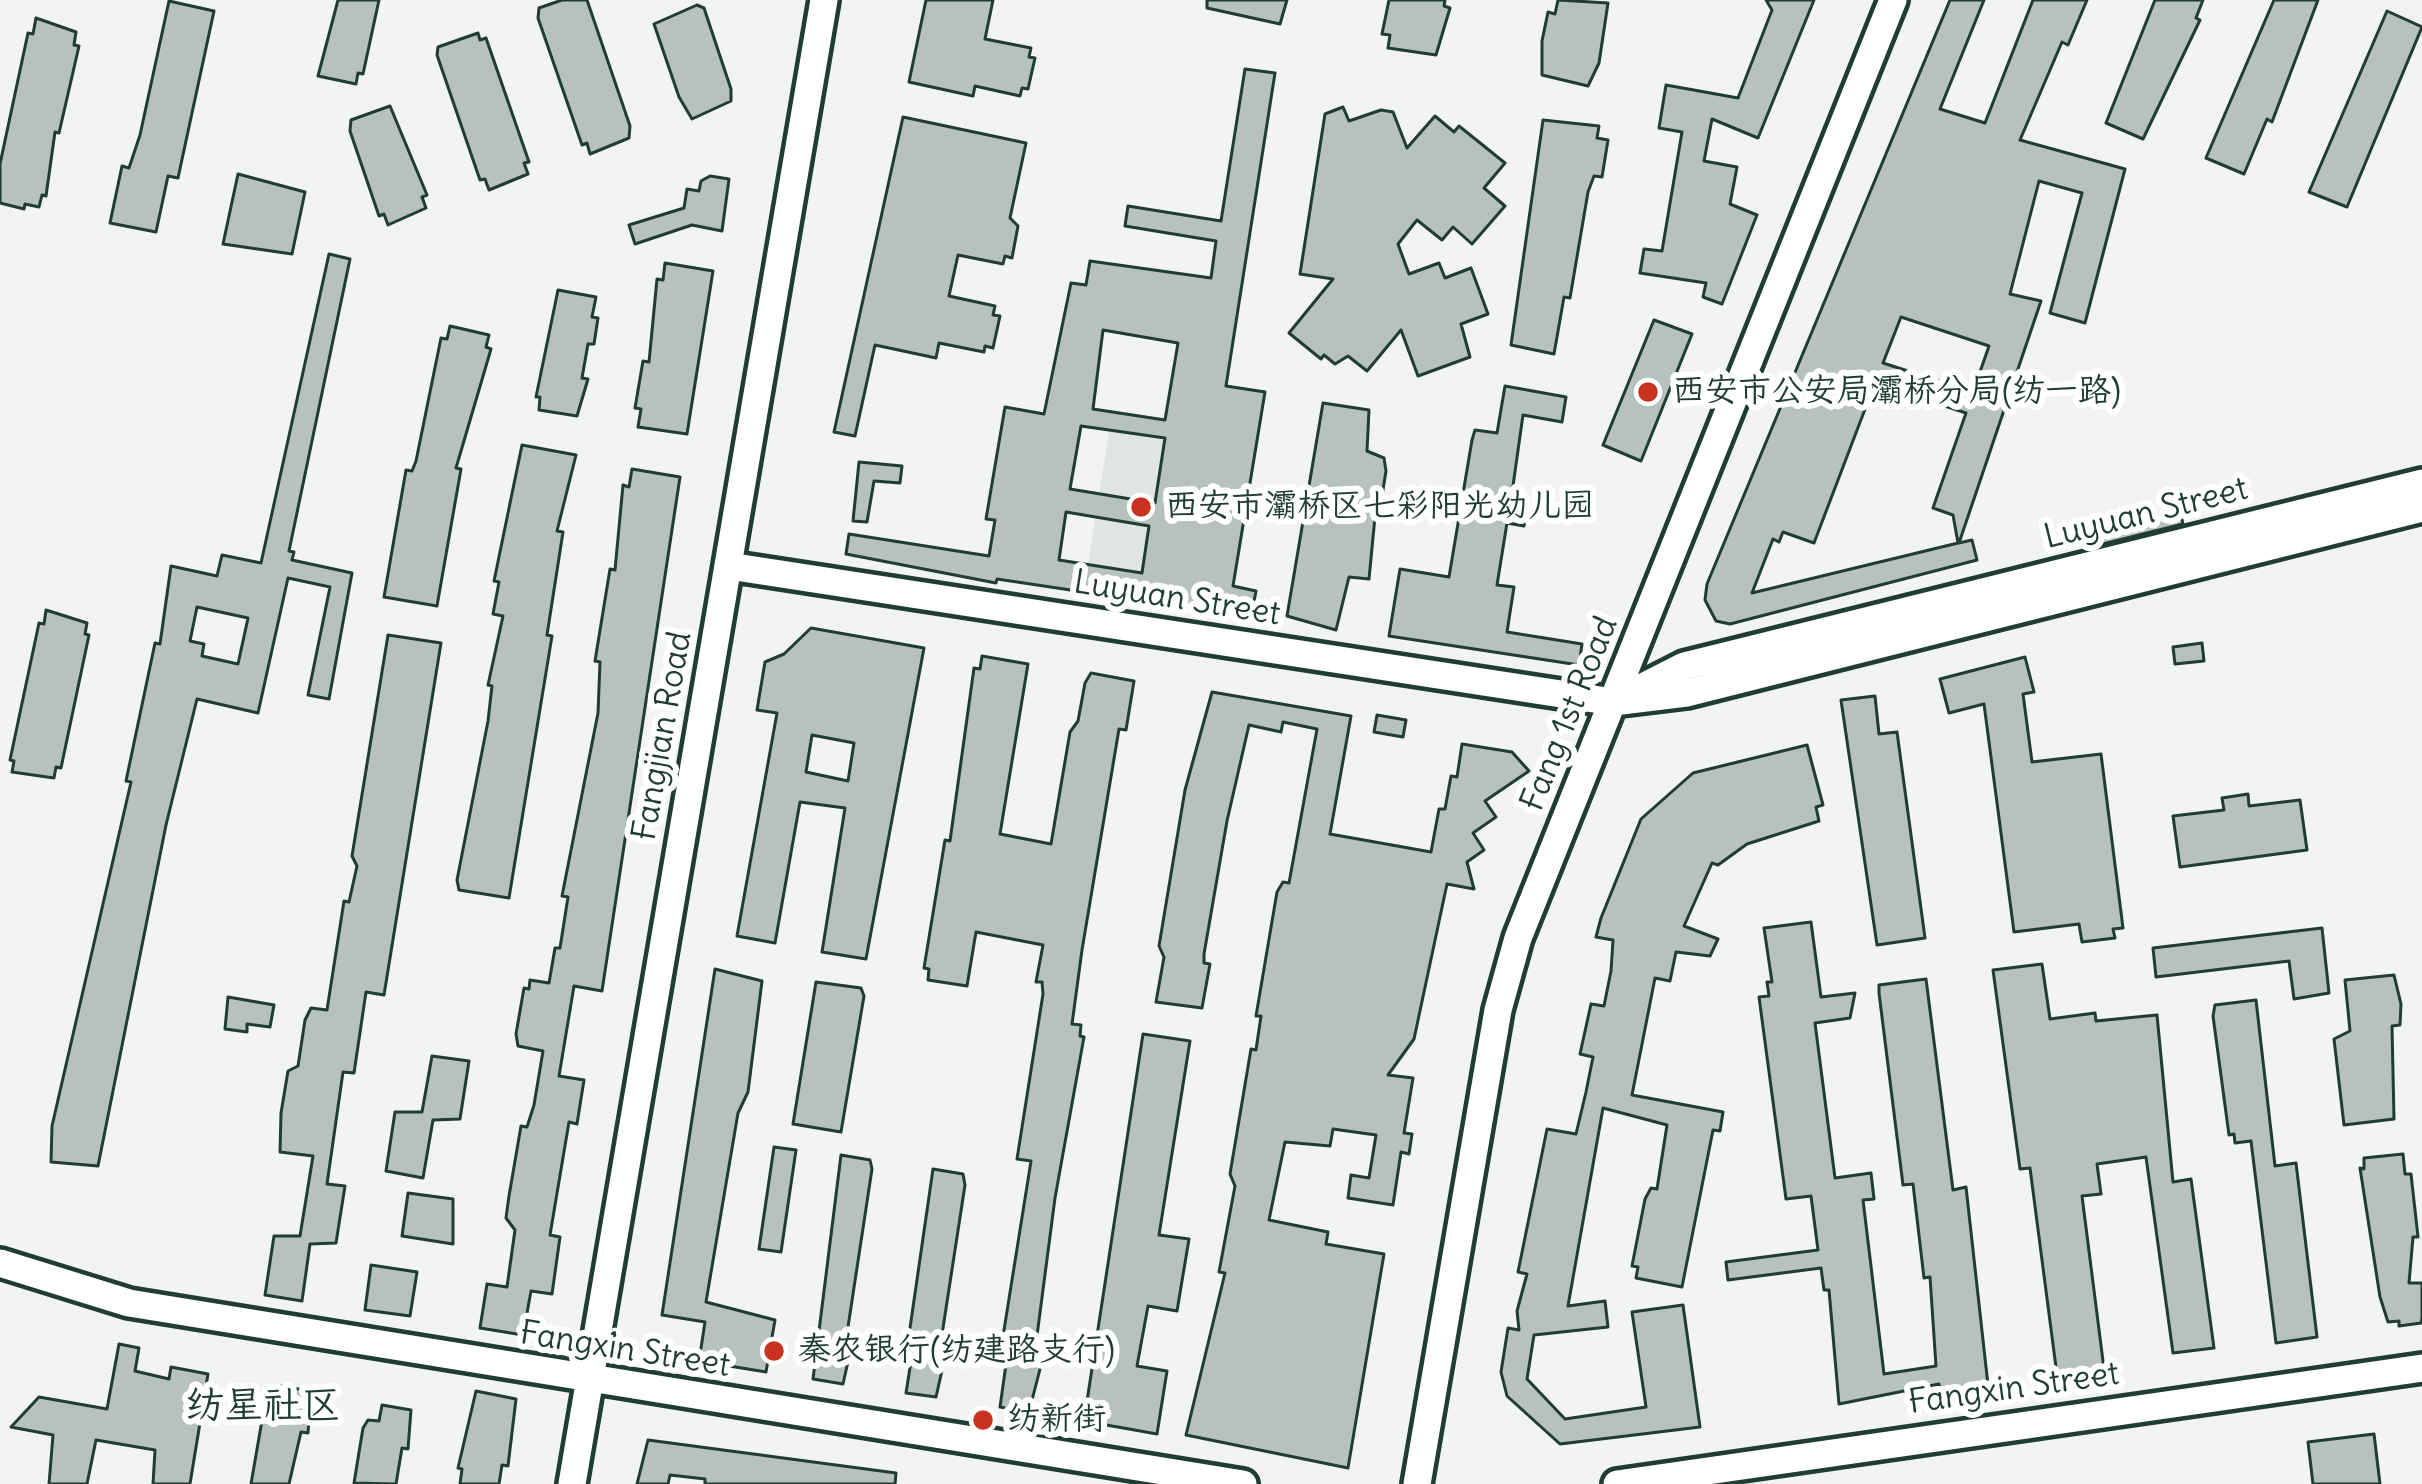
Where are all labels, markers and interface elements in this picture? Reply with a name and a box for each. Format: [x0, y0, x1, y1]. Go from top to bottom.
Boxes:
place label: 西安市公安局灞桥分局(纺一路) [1672, 372, 2121, 412]
marker: 西安市公安局灞桥分局(纺一路) [1635, 379, 1661, 405]
street label: Luyuan Street [2040, 470, 2252, 558]
place label: 西安市灞桥区七彩阳光幼儿园 [1165, 487, 1594, 527]
marker: 西安市灞桥区七彩阳光幼儿园 [1128, 494, 1154, 520]
street label: Luyuan Street [1071, 563, 1283, 635]
street label: Fang 1st Road [1513, 611, 1627, 817]
street label: Fangjian Road [625, 628, 701, 844]
street label: Fangxin Street [517, 1314, 733, 1386]
place label: 秦农银行(纺建路支行) [798, 1331, 1115, 1371]
marker: 秦农银行(纺建路支行) [761, 1338, 787, 1364]
street label: Fangxin Street [1906, 1355, 2122, 1423]
district label: 纺星社区 [185, 1384, 341, 1430]
place label: 纺新街 [1007, 1400, 1106, 1440]
marker: 纺新街 [970, 1407, 996, 1433]

